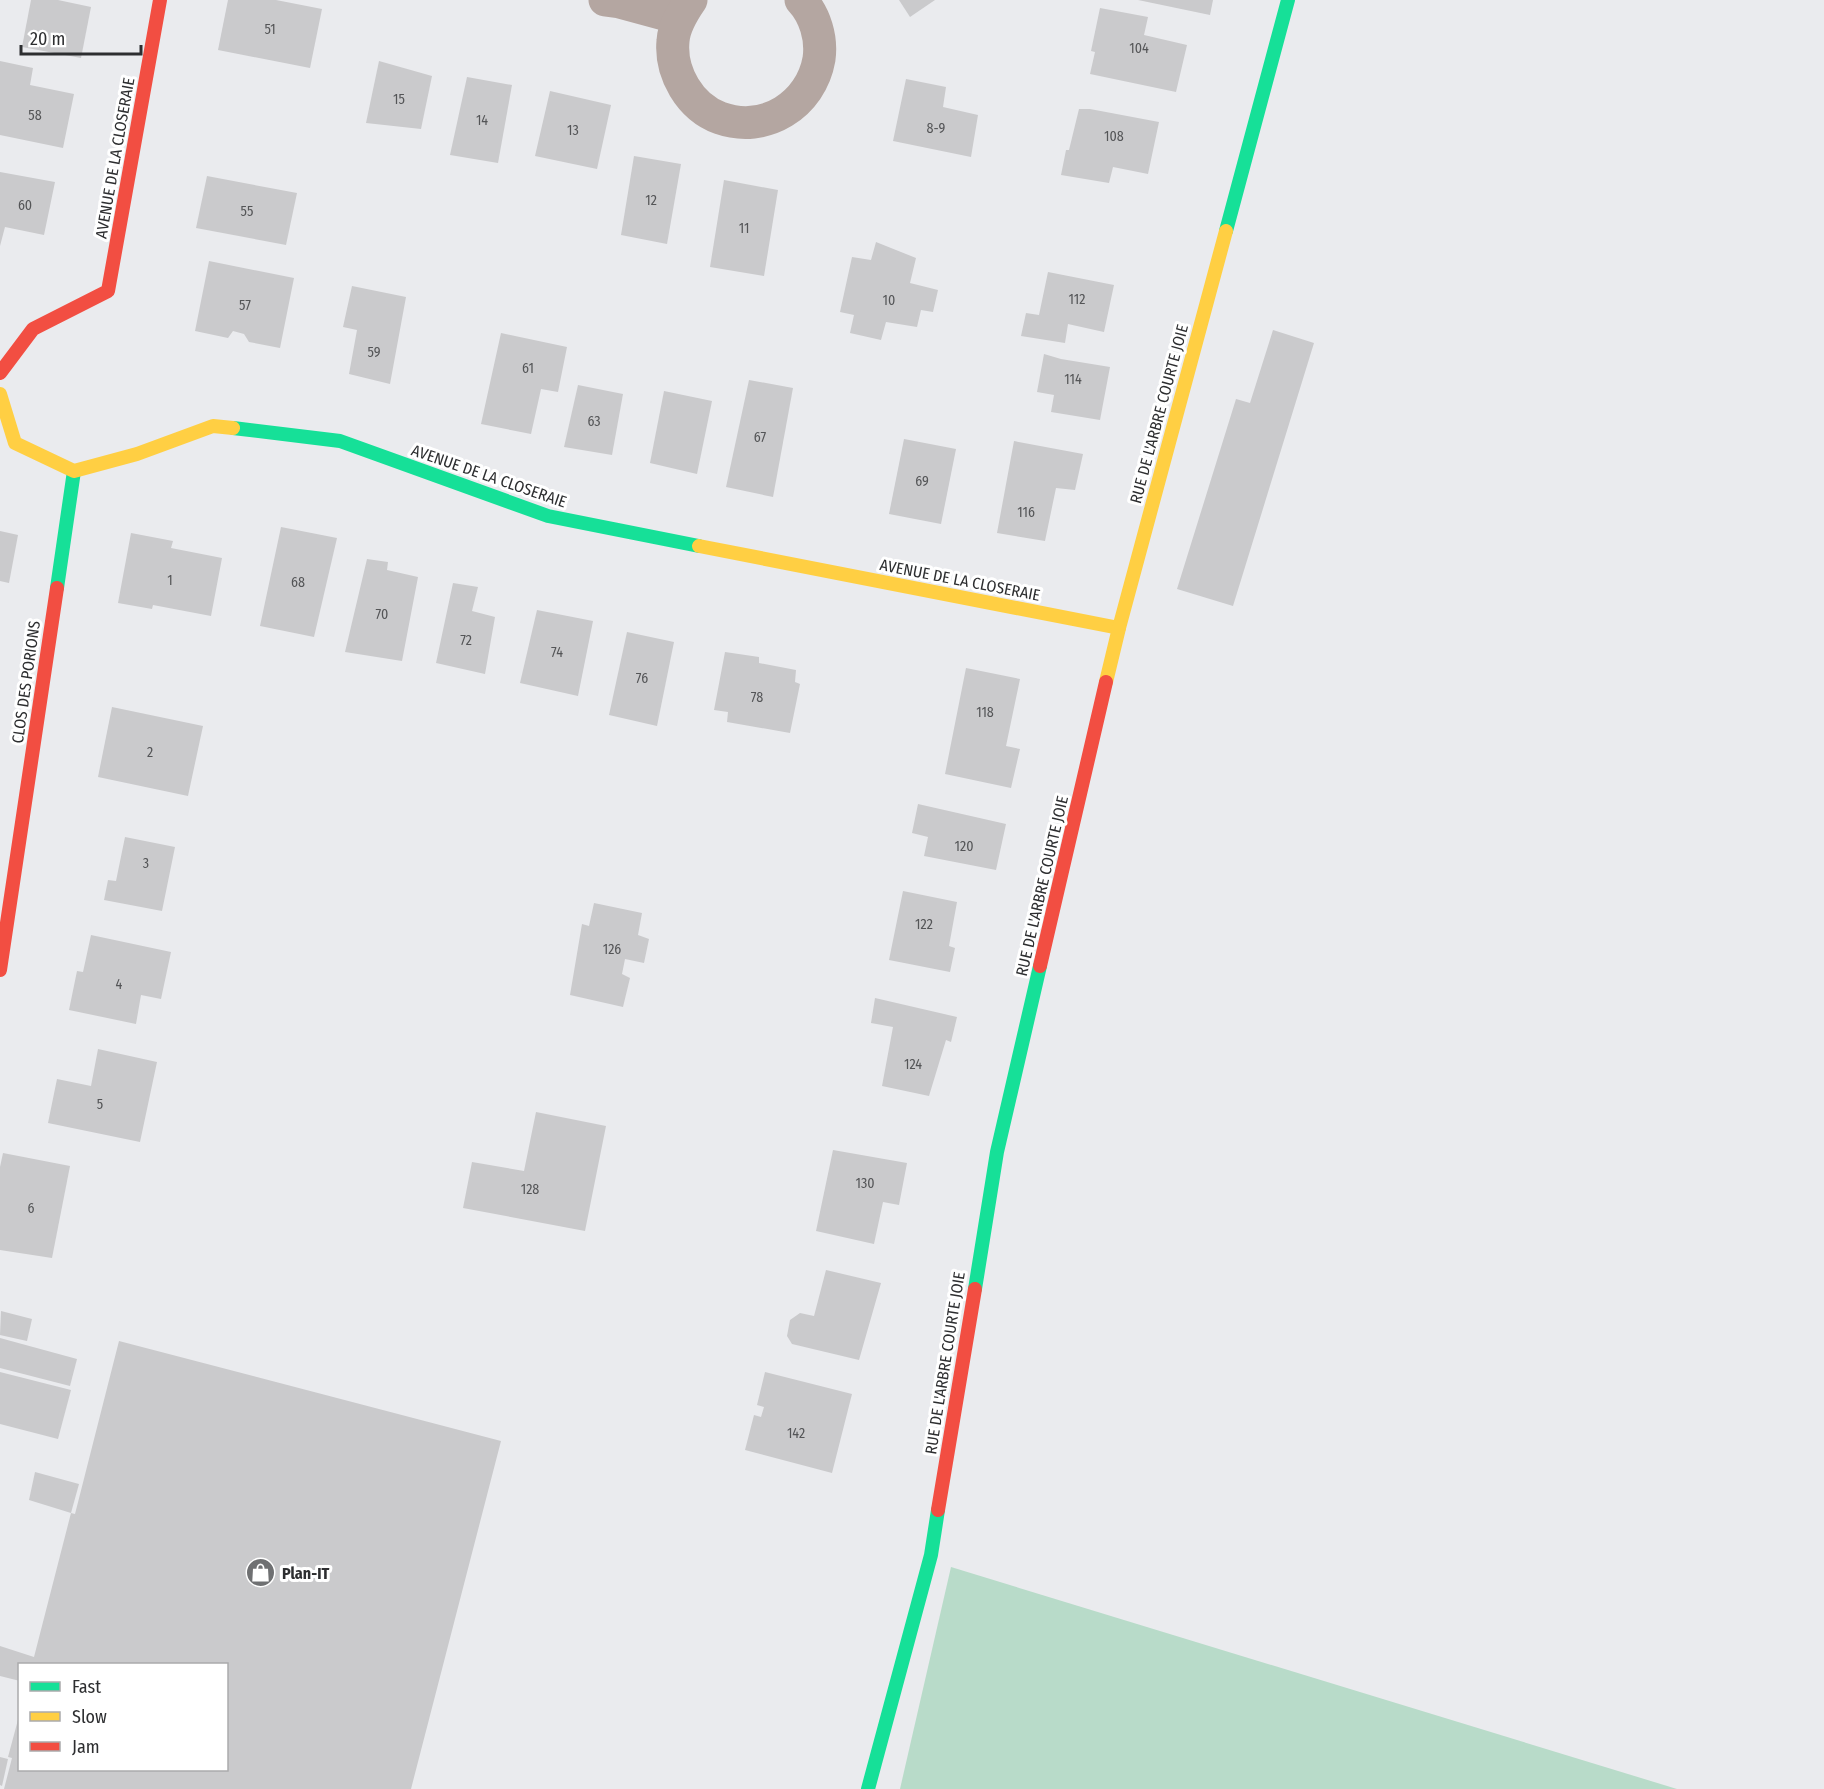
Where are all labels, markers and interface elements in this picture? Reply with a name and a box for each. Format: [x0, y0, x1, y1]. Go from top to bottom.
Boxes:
scale bar [21, 18, 141, 56]
house number: 51 [264, 21, 276, 38]
text: 20 m [30, 28, 65, 50]
house number: 104 [1129, 40, 1149, 57]
street label: AVENUE DE LA CLOSERAIE [92, 76, 138, 240]
house number: 15 [393, 91, 405, 108]
house number: 58 [28, 107, 42, 124]
house number: 14 [476, 112, 488, 129]
house number: 8-9 [927, 120, 946, 137]
house number: 13 [567, 122, 579, 139]
house number: 108 [1104, 128, 1124, 145]
house number: 12 [645, 192, 657, 209]
house number: 60 [18, 197, 32, 214]
house number: 55 [241, 203, 253, 220]
house number: 11 [739, 220, 749, 237]
house number: 112 [1069, 291, 1085, 308]
house number: 10 [883, 292, 895, 309]
house number: 57 [239, 297, 251, 314]
street label: RUE DE L'ARBRE COURTE JOIE [1126, 322, 1192, 506]
house number: 59 [367, 344, 381, 361]
house number: 61 [522, 360, 534, 377]
house number: 114 [1064, 371, 1082, 388]
house number: 63 [587, 413, 601, 430]
house number: 67 [754, 429, 766, 446]
street label: AVENUE DE LA CLOSERAIE [409, 441, 569, 511]
house number: 69 [915, 473, 929, 490]
house number: 116 [1017, 504, 1035, 521]
street label: AVENUE DE LA CLOSERAIE [878, 555, 1042, 605]
house number: 1 [167, 572, 173, 589]
house number: 68 [291, 574, 305, 591]
house number: 70 [376, 606, 388, 623]
street label: CLOS DES PORIONS [8, 619, 44, 745]
house number: 72 [460, 632, 472, 649]
house number: 74 [551, 644, 563, 661]
house number: 76 [636, 670, 648, 687]
house number: 78 [751, 689, 763, 706]
house number: 118 [976, 704, 994, 721]
house number: 2 [147, 744, 153, 761]
street label: RUE DE L'ARBRE COURTE JOIE [1012, 794, 1072, 978]
house number: 120 [955, 838, 973, 855]
house number: 3 [143, 855, 149, 872]
house number: 122 [915, 916, 933, 933]
house number: 126 [603, 941, 621, 958]
house number: 4 [116, 976, 123, 993]
house number: 124 [904, 1056, 922, 1073]
house number: 5 [97, 1096, 103, 1113]
house number: 130 [855, 1175, 875, 1192]
house number: 128 [521, 1181, 539, 1198]
house number: 6 [28, 1200, 35, 1217]
street label: RUE DE L'ARBRE COURTE JOIE [921, 1270, 969, 1456]
house number: 142 [787, 1425, 805, 1442]
shop icon: Plan-IT [245, 1557, 277, 1589]
place label: Plan-IT [282, 1564, 329, 1583]
legend [18, 1663, 228, 1771]
text: Fast [72, 1676, 101, 1698]
text: Slow [72, 1706, 107, 1728]
text: Jam [72, 1736, 100, 1758]

